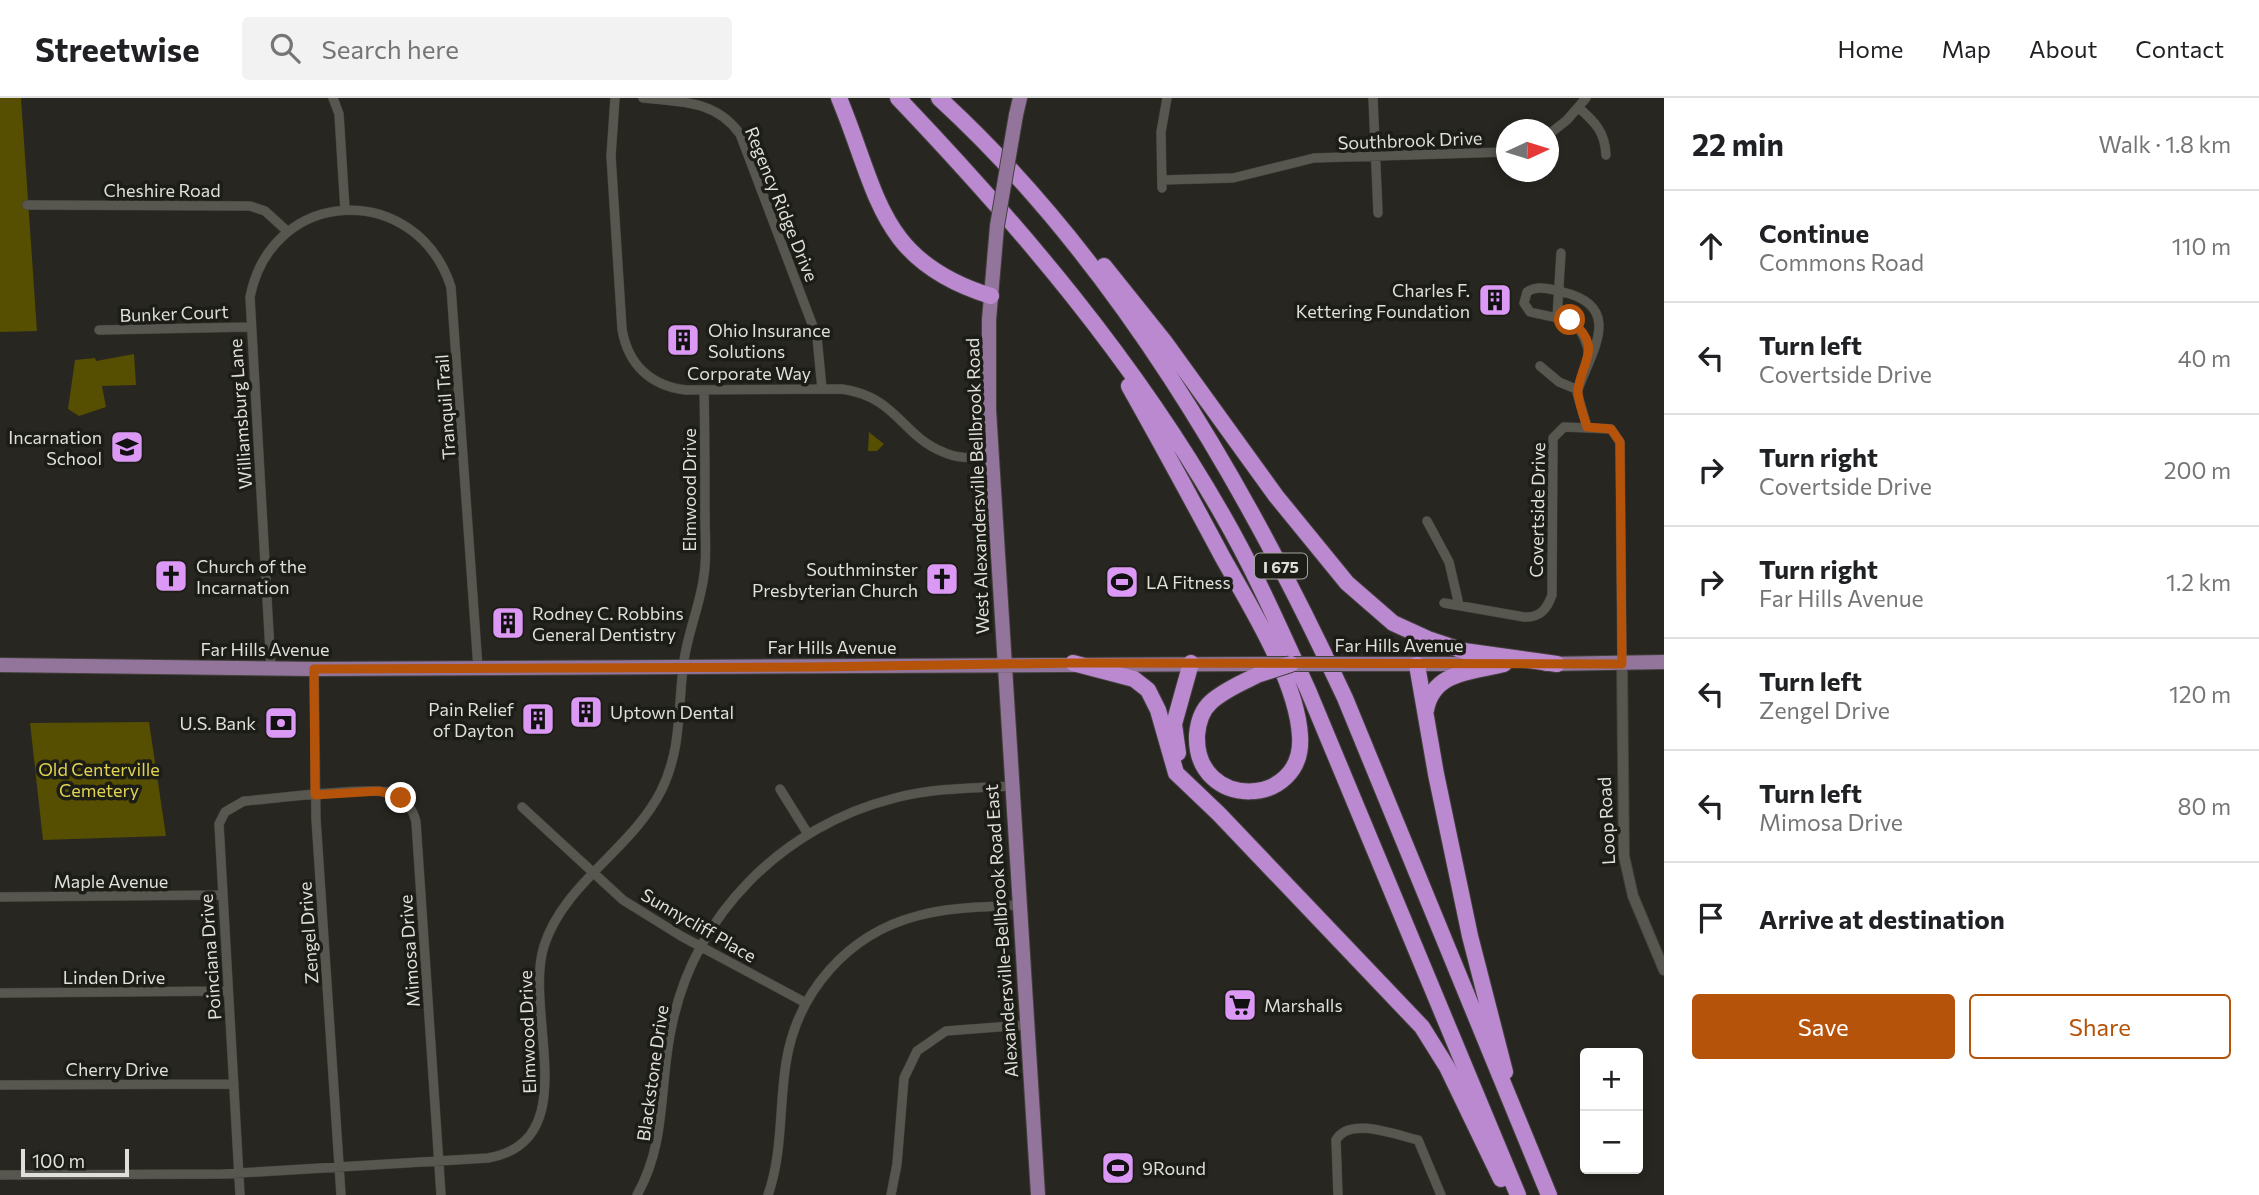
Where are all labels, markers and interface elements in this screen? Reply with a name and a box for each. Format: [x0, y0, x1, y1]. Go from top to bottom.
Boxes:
search box [242, 17, 732, 80]
text: Streetwise [35, 28, 200, 69]
icon: search [266, 29, 304, 67]
text: Search here [322, 33, 459, 64]
text: Home [1838, 34, 1904, 63]
text: Map [1942, 34, 1991, 63]
text: About [2029, 34, 2097, 63]
text: Contact [2135, 34, 2224, 63]
north arrow [1496, 119, 1559, 182]
street label: Regency Ridge Drive [741, 123, 823, 285]
text: 22 min [1692, 125, 1784, 162]
street label: Southbrook Drive [1337, 126, 1483, 154]
text: Walk · 1.8 km [2098, 130, 2231, 158]
street label: Cheshire Road [103, 179, 221, 201]
text: Continue [1759, 217, 1869, 248]
icon: ahead [1692, 227, 1730, 265]
text: 110 m [2172, 232, 2231, 260]
text: Commons Road [1759, 248, 1924, 276]
place label: Charles F. Kettering Foundation [1296, 279, 1470, 322]
building icon: Charles F. Kettering Foundation [1476, 281, 1514, 319]
street label: Bunker Court [119, 300, 229, 326]
route start [1554, 304, 1585, 335]
place label: Ohio Insurance Solutions [708, 319, 831, 362]
building icon: Ohio Insurance Solutions [664, 321, 702, 359]
text: Turn left [1759, 329, 1862, 360]
street label: West Alexandersville Bellbrook Road [961, 337, 993, 635]
street label: Williamsburg Lane [224, 338, 256, 490]
icon: left [1692, 339, 1730, 377]
text: 40 m [2178, 344, 2231, 372]
street label: Tranquil Trail [430, 354, 460, 460]
text: Covertside Drive [1759, 360, 1932, 388]
street label: Corporate Way [687, 362, 811, 384]
place label: Incarnation School [8, 426, 102, 469]
school or university icon: Incarnation School [108, 428, 146, 466]
street label: Elmwood Drive [678, 428, 700, 552]
text: Turn right [1759, 441, 1878, 472]
street label: Covertside Drive [1525, 442, 1549, 578]
icon: right [1692, 451, 1730, 489]
text: 200 m [2164, 456, 2231, 484]
text: Covertside Drive [1759, 472, 1932, 500]
text: Turn right [1759, 553, 1878, 584]
road number: I 675 [1255, 554, 1307, 579]
place label: Church of the Incarnation [196, 555, 307, 598]
church icon: Church of the Incarnation [152, 557, 190, 595]
place label: Southminster Presbyterian Church [752, 558, 918, 601]
church icon: Southminster Presbyterian Church [923, 560, 961, 598]
sports icon: LA Fitness [1103, 563, 1141, 601]
icon: right [1692, 563, 1730, 601]
text: 1.2 km [2166, 568, 2231, 596]
place label: LA Fitness [1146, 571, 1231, 593]
text: Far Hills Avenue [1759, 584, 1924, 612]
place label: Rodney C. Robbins General Dentistry [532, 602, 684, 645]
building icon: Rodney C. Robbins General Dentistry [489, 604, 527, 642]
street label: Far Hills Avenue [1335, 634, 1463, 656]
street label: Far Hills Avenue [768, 636, 896, 658]
street label: Far Hills Avenue [201, 638, 329, 660]
text: Turn left [1759, 665, 1862, 696]
icon: left [1692, 675, 1730, 713]
text: 120 m [2169, 680, 2231, 708]
building icon: Uptown Dental [567, 693, 605, 731]
text: Zengel Drive [1759, 696, 1890, 724]
place label: Pain Relief of Dayton [428, 698, 515, 741]
building icon: Pain Relief of Dayton [519, 700, 557, 738]
place label: Uptown Dental [610, 701, 734, 723]
bank icon: U.S. Bank [262, 704, 300, 742]
place label: U.S. Bank [180, 712, 256, 734]
park label: Old Centerville Cemetery [38, 758, 160, 801]
street label: Loop Road [1593, 777, 1619, 865]
text: Turn left [1759, 777, 1862, 808]
route end [385, 782, 416, 813]
street label: Alexandersville-Bellbrook Road East [980, 783, 1022, 1079]
icon: left [1692, 787, 1730, 825]
text: 80 m [2178, 792, 2231, 820]
text: Mimosa Drive [1759, 808, 1903, 836]
street label: Maple Avenue [54, 870, 168, 892]
street label: Zengel Drive [293, 881, 323, 985]
street label: Sunnycliff Place [638, 883, 760, 967]
street label: Poinciana Drive [195, 893, 225, 1021]
street label: Mimosa Drive [394, 894, 424, 1008]
icon: arrive [1692, 899, 1730, 937]
text: Arrive at destination [1759, 903, 2005, 934]
street label: Linden Drive [63, 966, 165, 988]
street label: Elmwood Drive [514, 970, 540, 1094]
supermarket icon: Marshalls [1221, 986, 1259, 1024]
place label: Marshalls [1264, 994, 1343, 1016]
button: Save [1692, 994, 1955, 1059]
button: Share [1969, 994, 2231, 1059]
street label: Blackstone Drive [632, 1004, 672, 1142]
map controls [1580, 1048, 1643, 1174]
button: + [1580, 1048, 1643, 1111]
street label: Cherry Drive [66, 1058, 168, 1080]
button: − [1580, 1111, 1643, 1174]
scale bar [21, 1146, 130, 1178]
text: 100 m [32, 1149, 85, 1172]
sports icon: 9Round [1099, 1149, 1137, 1187]
place label: 9Round [1142, 1157, 1206, 1179]

